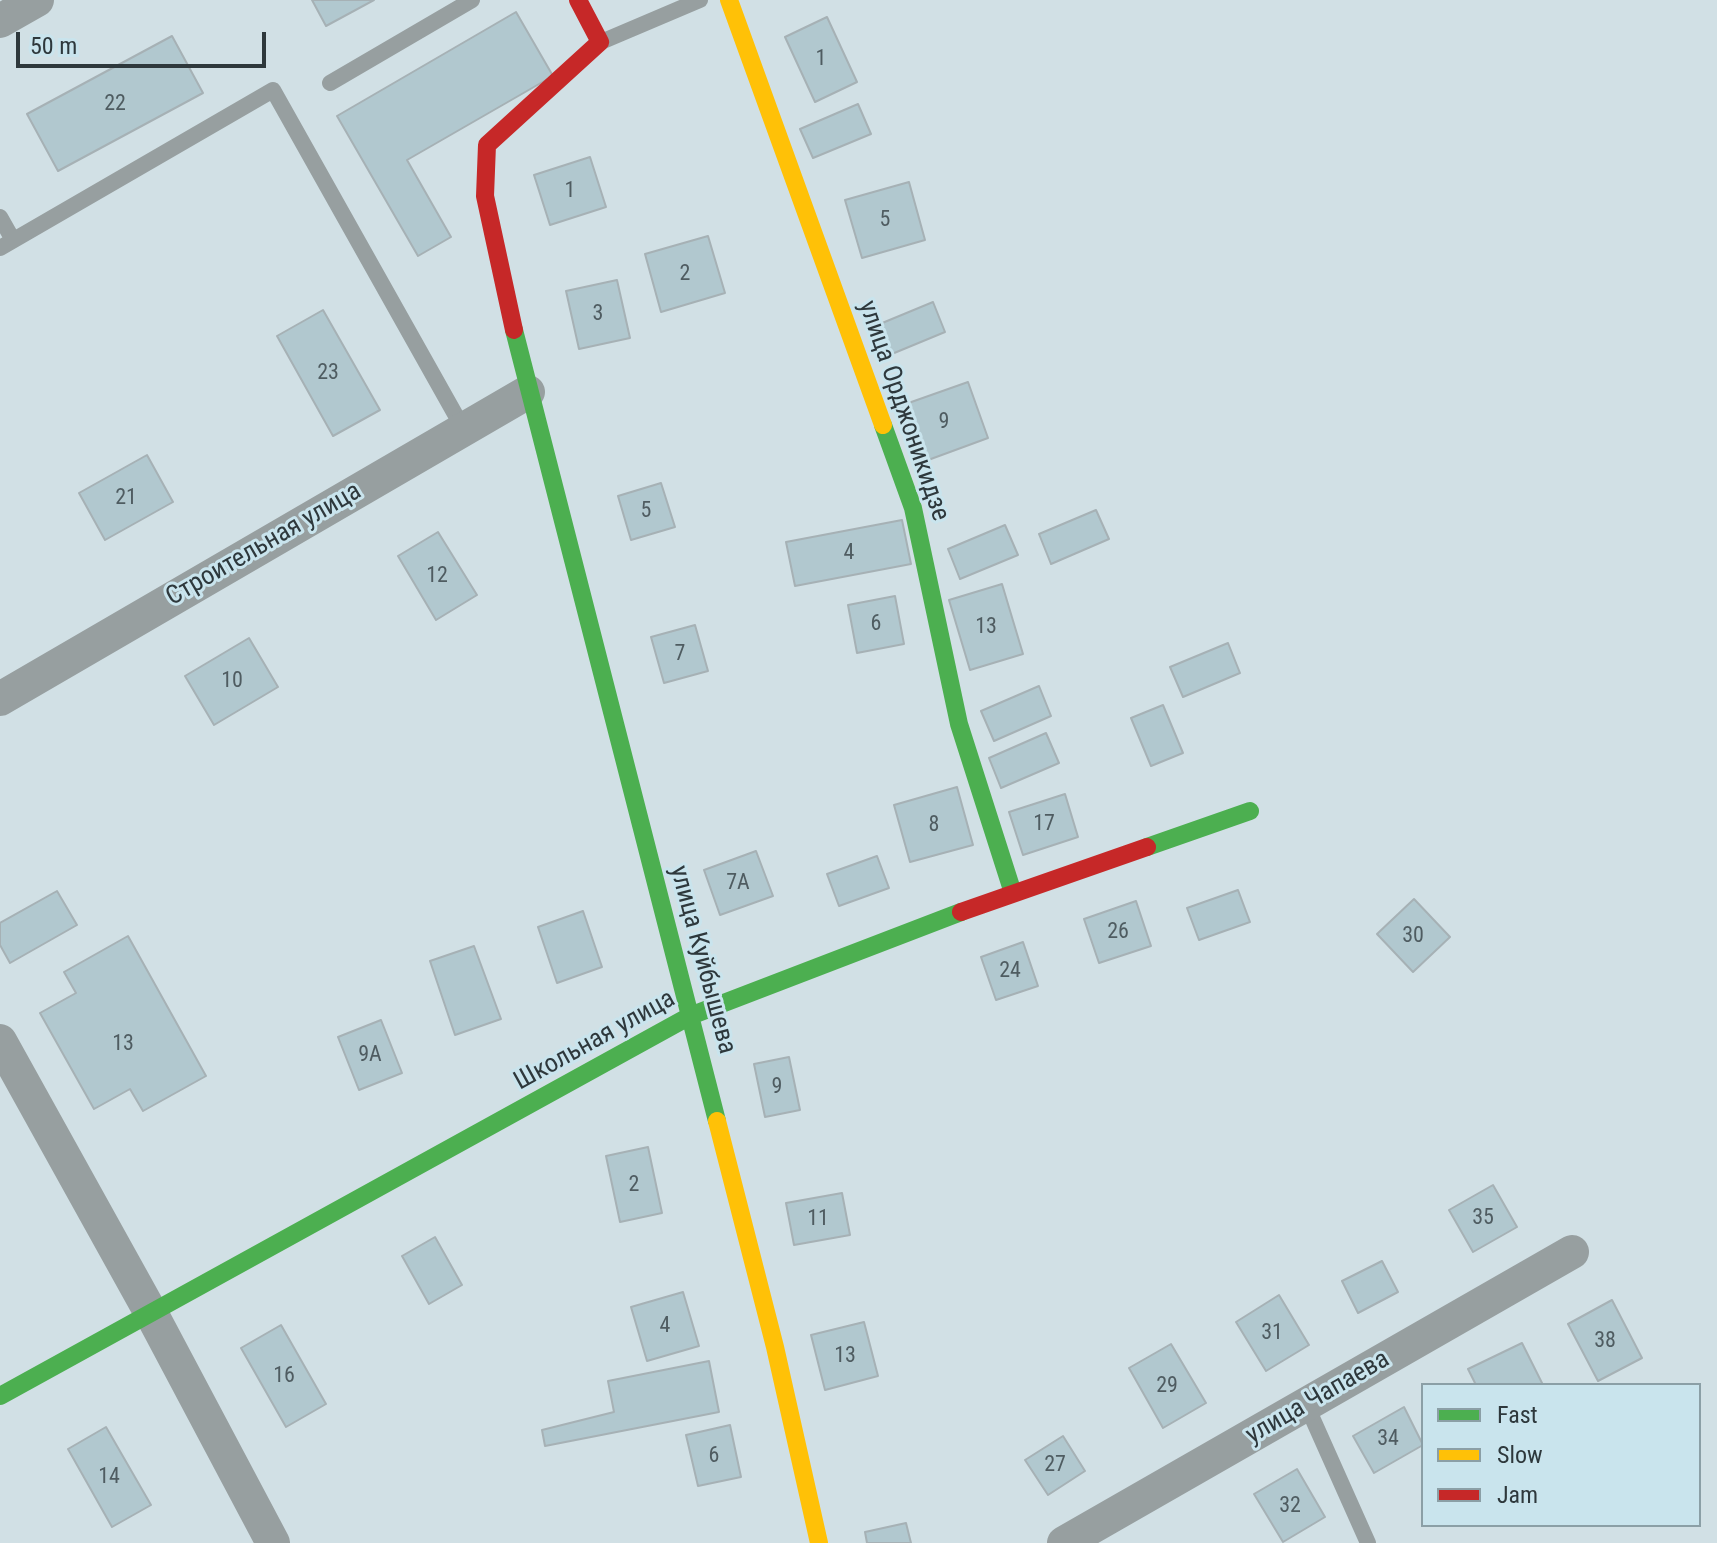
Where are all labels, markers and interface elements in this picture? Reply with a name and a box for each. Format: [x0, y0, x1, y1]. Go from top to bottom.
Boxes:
scale bar [20, 16, 270, 66]
text: 50 m [30, 32, 77, 60]
house number: 1 [816, 46, 826, 72]
house number: 22 [104, 91, 126, 117]
house number: 1 [565, 178, 575, 204]
house number: 5 [880, 207, 890, 233]
house number: 2 [680, 261, 690, 287]
street label: улица Орджоникидзе [851, 297, 955, 525]
house number: 3 [593, 301, 603, 327]
house number: 23 [317, 360, 339, 386]
house number: 9 [939, 409, 949, 435]
street label: Строительная улица [161, 477, 367, 613]
house number: 21 [115, 485, 137, 511]
house number: 5 [641, 498, 651, 524]
house number: 4 [844, 540, 854, 566]
house number: 12 [426, 563, 448, 589]
house number: 6 [871, 611, 881, 637]
house number: 13 [975, 614, 997, 640]
house number: 7 [675, 641, 685, 667]
house number: 10 [221, 668, 243, 694]
house number: 17 [1033, 811, 1055, 837]
house number: 8 [929, 812, 939, 838]
street label: улица Куйбышева [662, 863, 742, 1057]
house number: 7А [726, 870, 750, 896]
house number: 26 [1107, 919, 1129, 945]
house number: 30 [1402, 923, 1424, 949]
house number: 24 [999, 958, 1021, 984]
street label: Школьная улица [509, 984, 681, 1098]
house number: 13 [112, 1031, 134, 1057]
house number: 9А [358, 1042, 382, 1068]
house number: 9 [772, 1074, 782, 1100]
house number: 2 [629, 1172, 639, 1198]
house number: 35 [1472, 1205, 1494, 1231]
house number: 11 [807, 1206, 829, 1232]
house number: 4 [660, 1313, 670, 1339]
house number: 31 [1261, 1320, 1283, 1346]
house number: 38 [1594, 1328, 1616, 1354]
house number: 13 [834, 1343, 856, 1369]
street label: улица Чапаева [1241, 1344, 1395, 1452]
house number: 16 [273, 1363, 295, 1389]
house number: 29 [1156, 1373, 1178, 1399]
legend [1421, 1383, 1701, 1527]
text: Fast [1497, 1401, 1538, 1429]
house number: 34 [1377, 1426, 1399, 1452]
text: Slow [1497, 1441, 1543, 1469]
house number: 6 [709, 1443, 719, 1469]
house number: 27 [1044, 1452, 1066, 1478]
house number: 14 [98, 1464, 120, 1490]
text: Jam [1497, 1481, 1538, 1509]
house number: 32 [1279, 1493, 1301, 1519]

